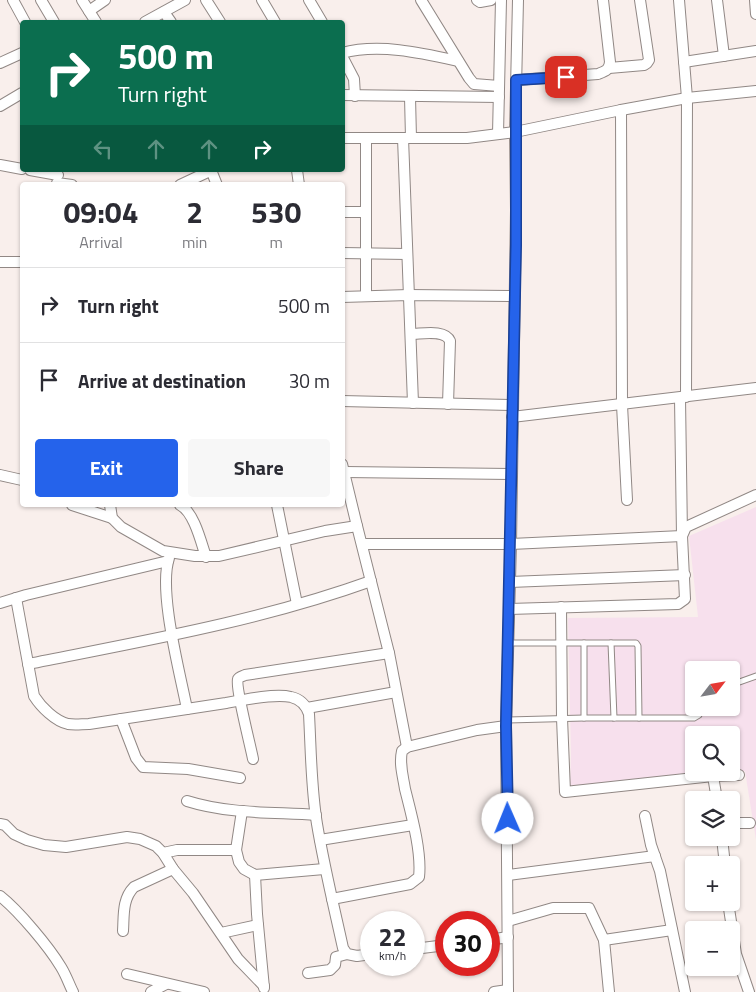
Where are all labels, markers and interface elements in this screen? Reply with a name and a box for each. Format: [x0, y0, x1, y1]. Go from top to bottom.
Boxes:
text: 500 m [118, 29, 214, 83]
icon: right [35, 40, 100, 105]
pin [545, 56, 587, 98]
icon: arrive [552, 63, 580, 91]
text: Turn right [118, 77, 207, 111]
icon: left [89, 135, 117, 163]
icon: ahead [142, 135, 170, 163]
icon: ahead [195, 135, 223, 163]
icon: right [248, 135, 276, 163]
text: 09:04 [64, 189, 138, 235]
text: 2 [186, 189, 203, 235]
text: 530 [251, 189, 301, 235]
text: Arrival [79, 230, 123, 254]
text: min [182, 230, 207, 254]
text: m [270, 230, 283, 254]
icon: right [35, 291, 63, 319]
text: Turn right [78, 291, 159, 320]
text: 500 m [278, 291, 330, 320]
icon: arrive [35, 366, 63, 394]
text: Arrive at destination [78, 366, 246, 395]
text: 30 m [289, 366, 330, 395]
button: Exit [35, 439, 178, 497]
button: Share [188, 439, 330, 497]
north arrow [685, 661, 740, 716]
map controls [685, 661, 740, 976]
button: search [685, 726, 740, 781]
button: layers [685, 791, 740, 846]
position arrow [481, 792, 533, 844]
button: + [685, 856, 740, 911]
speed limit sign: 30 [435, 911, 500, 976]
text: 22 [378, 918, 407, 956]
button: − [685, 921, 740, 976]
text: km/h [379, 946, 406, 965]

